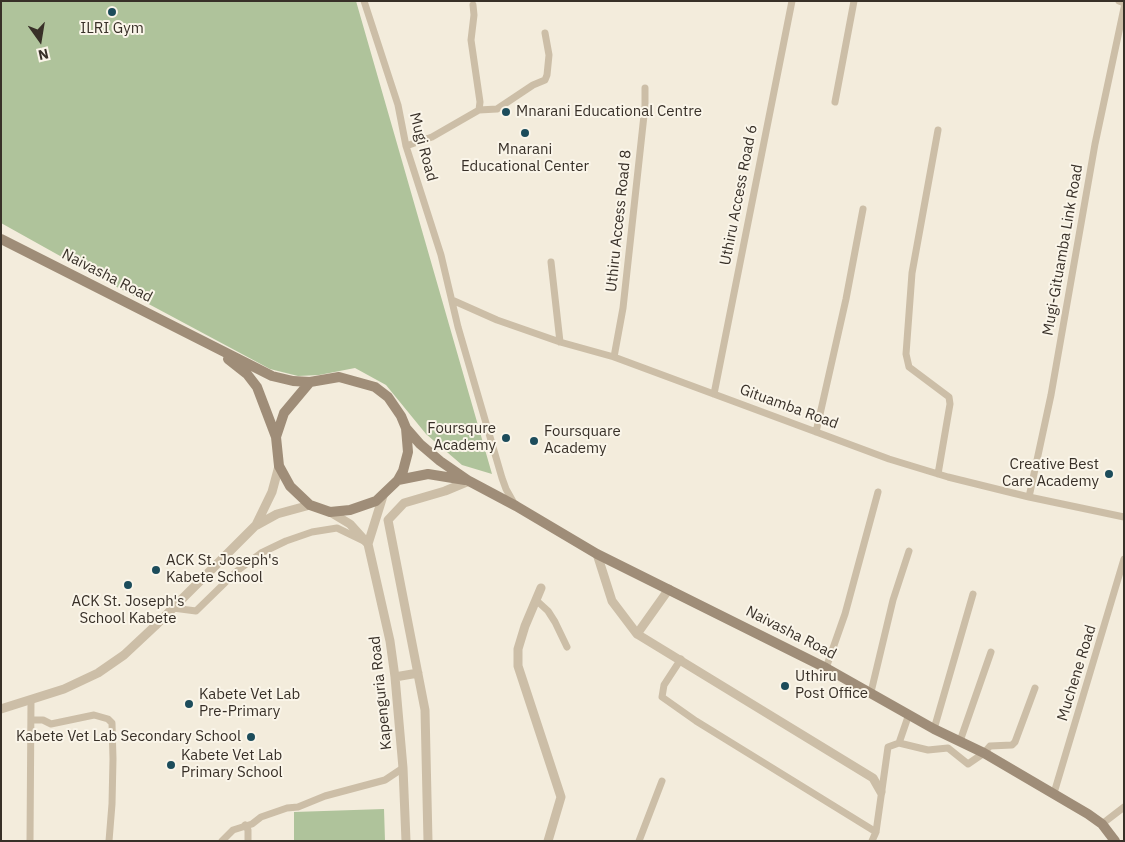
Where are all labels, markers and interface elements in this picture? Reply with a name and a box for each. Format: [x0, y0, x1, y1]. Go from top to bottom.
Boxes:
marker: ILRI Gym [106, 6, 118, 18]
north arrow [15, 15, 65, 65]
place label: ILRI Gym [80, 20, 144, 38]
text: N [36, 45, 50, 65]
place label: Mnarani Educational Centre [516, 103, 702, 121]
marker: Mnarani Educational Centre [500, 106, 512, 118]
street label: Mugi Road [405, 111, 441, 183]
street label: Uthiru Access Road 6 [717, 123, 761, 267]
marker: Mnarani Educational Center [519, 127, 531, 139]
place label: Mnarani Educational Center [461, 141, 589, 176]
street label: Uthiru Access Road 8 [603, 149, 635, 293]
street label: Mugi-Gituamba Link Road [1039, 163, 1087, 337]
street label: Naivasha Road [59, 245, 155, 307]
street label: Gituamba Road [737, 381, 841, 433]
place label: Foursqure Academy [427, 420, 496, 455]
place label: Foursquare Academy [544, 423, 621, 458]
marker: Foursqure Academy [500, 432, 512, 444]
marker: Foursquare Academy [528, 435, 540, 447]
place label: Creative Best Care Academy [1002, 456, 1099, 491]
marker: Creative Best Care Academy [1103, 468, 1115, 480]
place label: ACK St. Joseph's Kabete School [166, 552, 279, 587]
marker: ACK St. Joseph's Kabete School [150, 564, 162, 576]
marker: ACK St. Joseph's School Kabete [122, 579, 134, 591]
place label: ACK St. Joseph's School Kabete [72, 593, 184, 628]
street label: Naivasha Road [743, 602, 839, 664]
street label: Muchene Road [1054, 623, 1100, 723]
street label: Kapenguria Road [366, 635, 396, 751]
place label: Uthiru Post Office [795, 668, 868, 703]
marker: Uthiru Post Office [779, 680, 791, 692]
place label: Kabete Vet Lab Pre-Primary [199, 686, 300, 721]
marker: Kabete Vet Lab Pre-Primary [183, 698, 195, 710]
place label: Kabete Vet Lab Secondary School [16, 728, 241, 746]
marker: Kabete Vet Lab Secondary School [245, 731, 257, 743]
place label: Kabete Vet Lab Primary School [181, 747, 283, 782]
marker: Kabete Vet Lab Primary School [165, 759, 177, 771]

